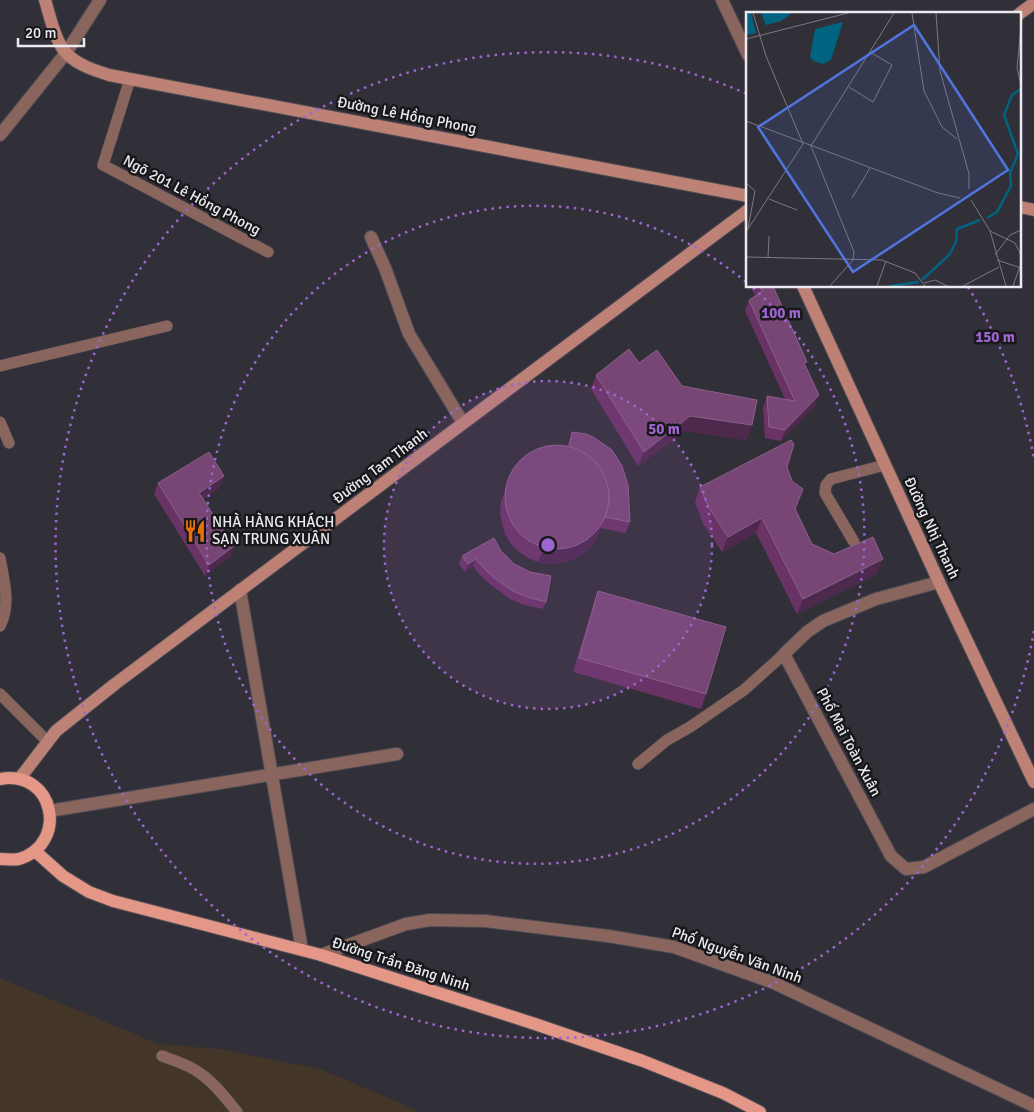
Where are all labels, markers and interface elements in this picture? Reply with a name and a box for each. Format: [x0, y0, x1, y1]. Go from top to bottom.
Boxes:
inset map [746, 12, 1022, 288]
scale bar [18, 15, 84, 47]
text: 20 m [25, 24, 56, 42]
street label: Đường Lê Hồng Phong [336, 93, 478, 137]
street label: Ngõ 201 Lê Hồng Phong [120, 151, 264, 239]
text: 100 m [761, 304, 801, 322]
text: 150 m [975, 328, 1015, 346]
text: 50 m [648, 420, 680, 438]
street label: Đường Tam Thanh [329, 424, 431, 508]
street label: Đường Nhị Thanh [900, 474, 964, 582]
place label: NHÀ HÀNG KHÁCH SẠN TRUNG XUÂN [212, 512, 334, 548]
restaurant icon: NHÀ HÀNG KHÁCH SẠN TRUNG XUÂN [182, 518, 208, 544]
centre of rings [539, 536, 557, 554]
street label: Phố Mai Toàn Xuân [813, 685, 885, 799]
street label: Phố Nguyễn Văn Ninh [669, 922, 805, 987]
street label: Đường Trần Đăng Ninh [330, 933, 472, 995]

